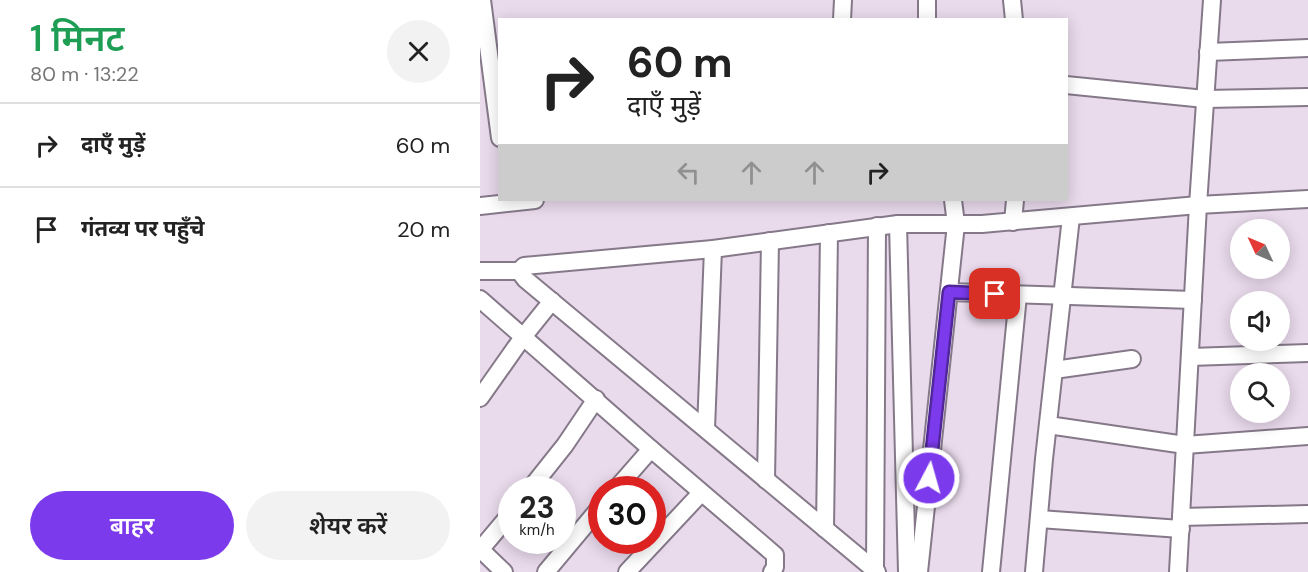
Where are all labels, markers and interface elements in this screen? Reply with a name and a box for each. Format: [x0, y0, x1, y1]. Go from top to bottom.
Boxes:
text: 1 मिनट [30, 15, 124, 62]
button: close [387, 20, 450, 83]
text: 60 m [627, 35, 733, 90]
icon: right [528, 42, 606, 120]
text: 80 m · 13:22 [30, 61, 139, 87]
text: दाएँ मुड़ें [627, 88, 701, 123]
icon: right [30, 129, 63, 162]
text: दाएँ मुड़ें [81, 130, 145, 159]
text: 60 m [396, 131, 450, 160]
icon: left [672, 156, 705, 189]
icon: ahead [735, 156, 768, 189]
icon: ahead [798, 156, 831, 189]
icon: right [861, 156, 894, 189]
icon: arrive [30, 213, 63, 246]
text: गंतव्य पर पहुँचे [81, 214, 204, 243]
text: 20 m [397, 215, 450, 244]
north arrow [1230, 219, 1290, 279]
map controls [1230, 219, 1290, 423]
pin [969, 268, 1020, 319]
icon: arrive [978, 277, 1011, 310]
button: sound [1230, 291, 1290, 351]
button: search [1230, 363, 1290, 423]
position arrow [897, 446, 961, 510]
speed limit sign: 30 [588, 476, 666, 554]
text: 23 [519, 488, 555, 527]
button: बाहर [30, 491, 234, 560]
button: शेयर करें [246, 491, 450, 560]
text: km/h [519, 520, 555, 540]

